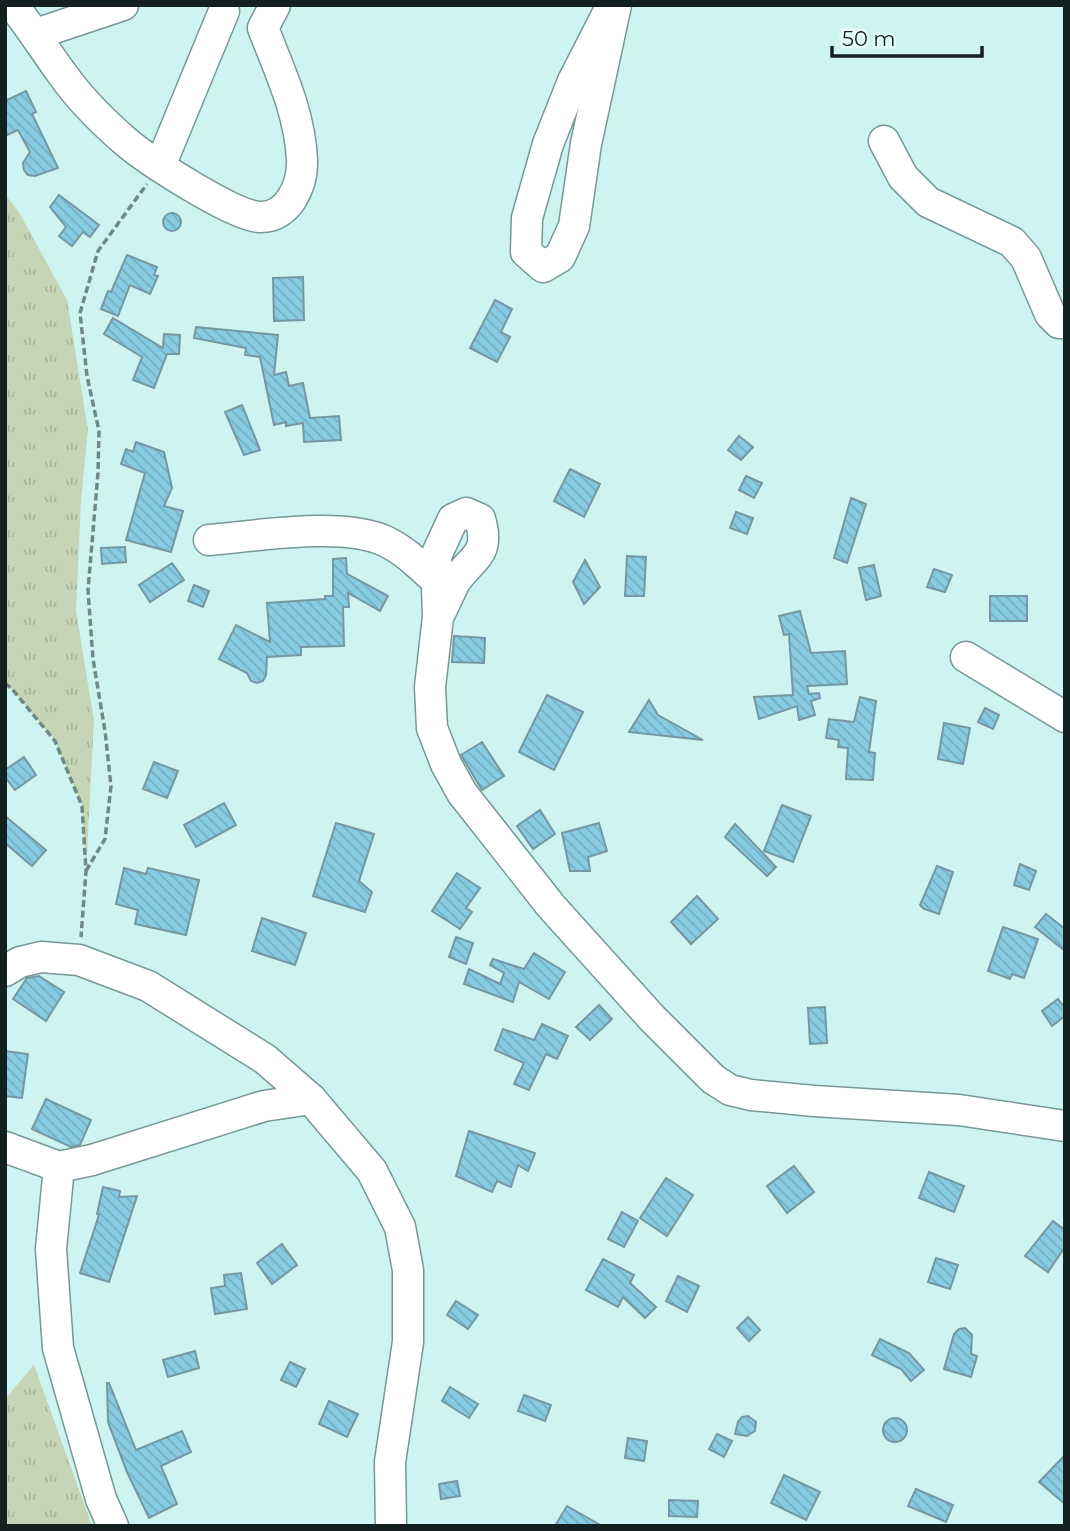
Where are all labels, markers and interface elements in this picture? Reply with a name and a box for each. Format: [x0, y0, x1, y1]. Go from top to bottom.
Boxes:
scale bar [832, 14, 982, 58]
text: 50 m [842, 26, 896, 51]

